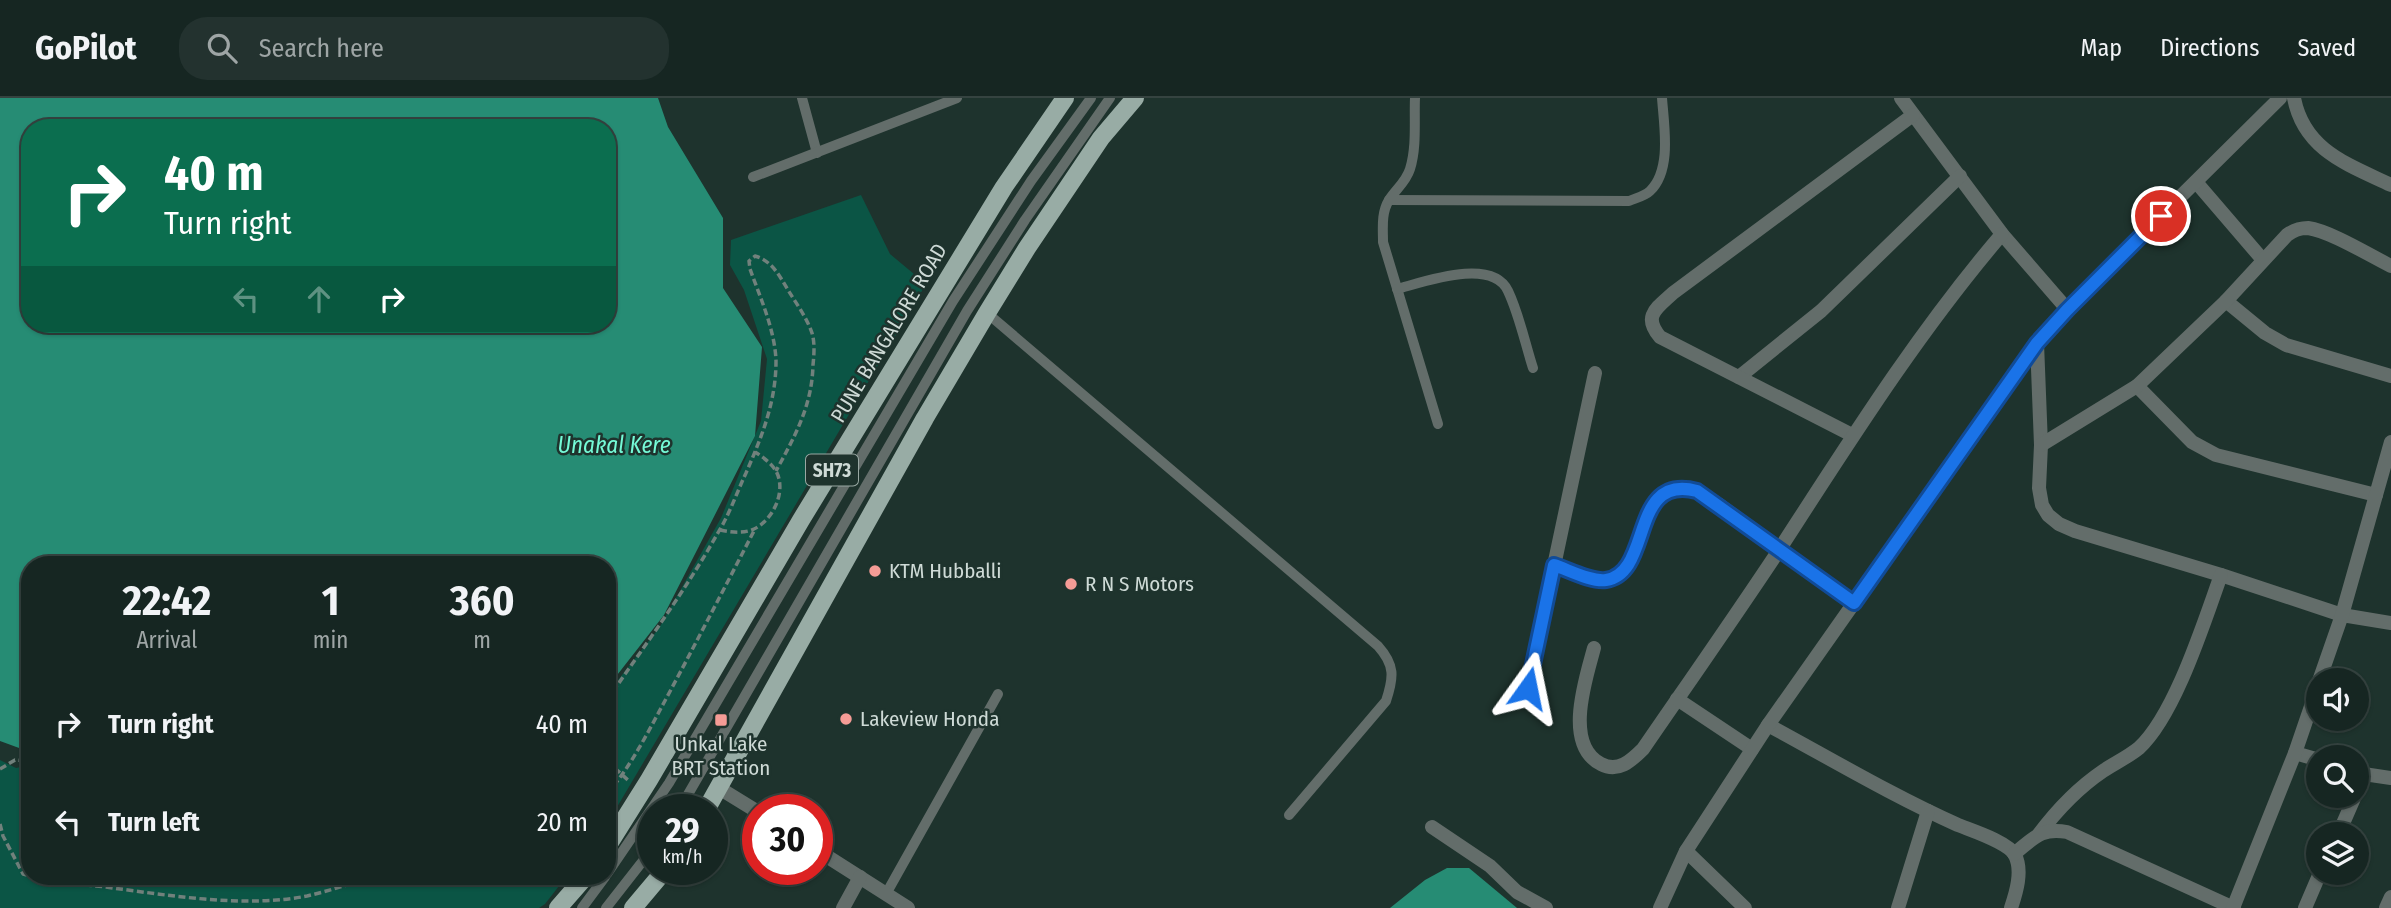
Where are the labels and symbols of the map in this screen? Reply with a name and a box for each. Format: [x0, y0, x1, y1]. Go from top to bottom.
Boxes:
pin [2131, 186, 2191, 246]
street label: PUNE BANGALORE ROAD [825, 239, 953, 427]
water label: Unakal Kere [557, 431, 671, 459]
road number: SH73 [806, 454, 858, 486]
place label: KTM Hubballi [889, 558, 1002, 584]
marker: KTM Hubballi [867, 563, 883, 579]
place label: R N S Motors [1085, 571, 1194, 597]
marker: R N S Motors [1063, 576, 1079, 592]
position arrow [1491, 651, 1565, 725]
place label: Lakeview Honda [860, 706, 999, 732]
marker: Lakeview Honda [838, 711, 854, 727]
marker: Unkal Lake BRT Station [713, 712, 729, 728]
place label: Unkal Lake BRT Station [672, 731, 770, 781]
speed limit sign: 30 [742, 794, 833, 885]

